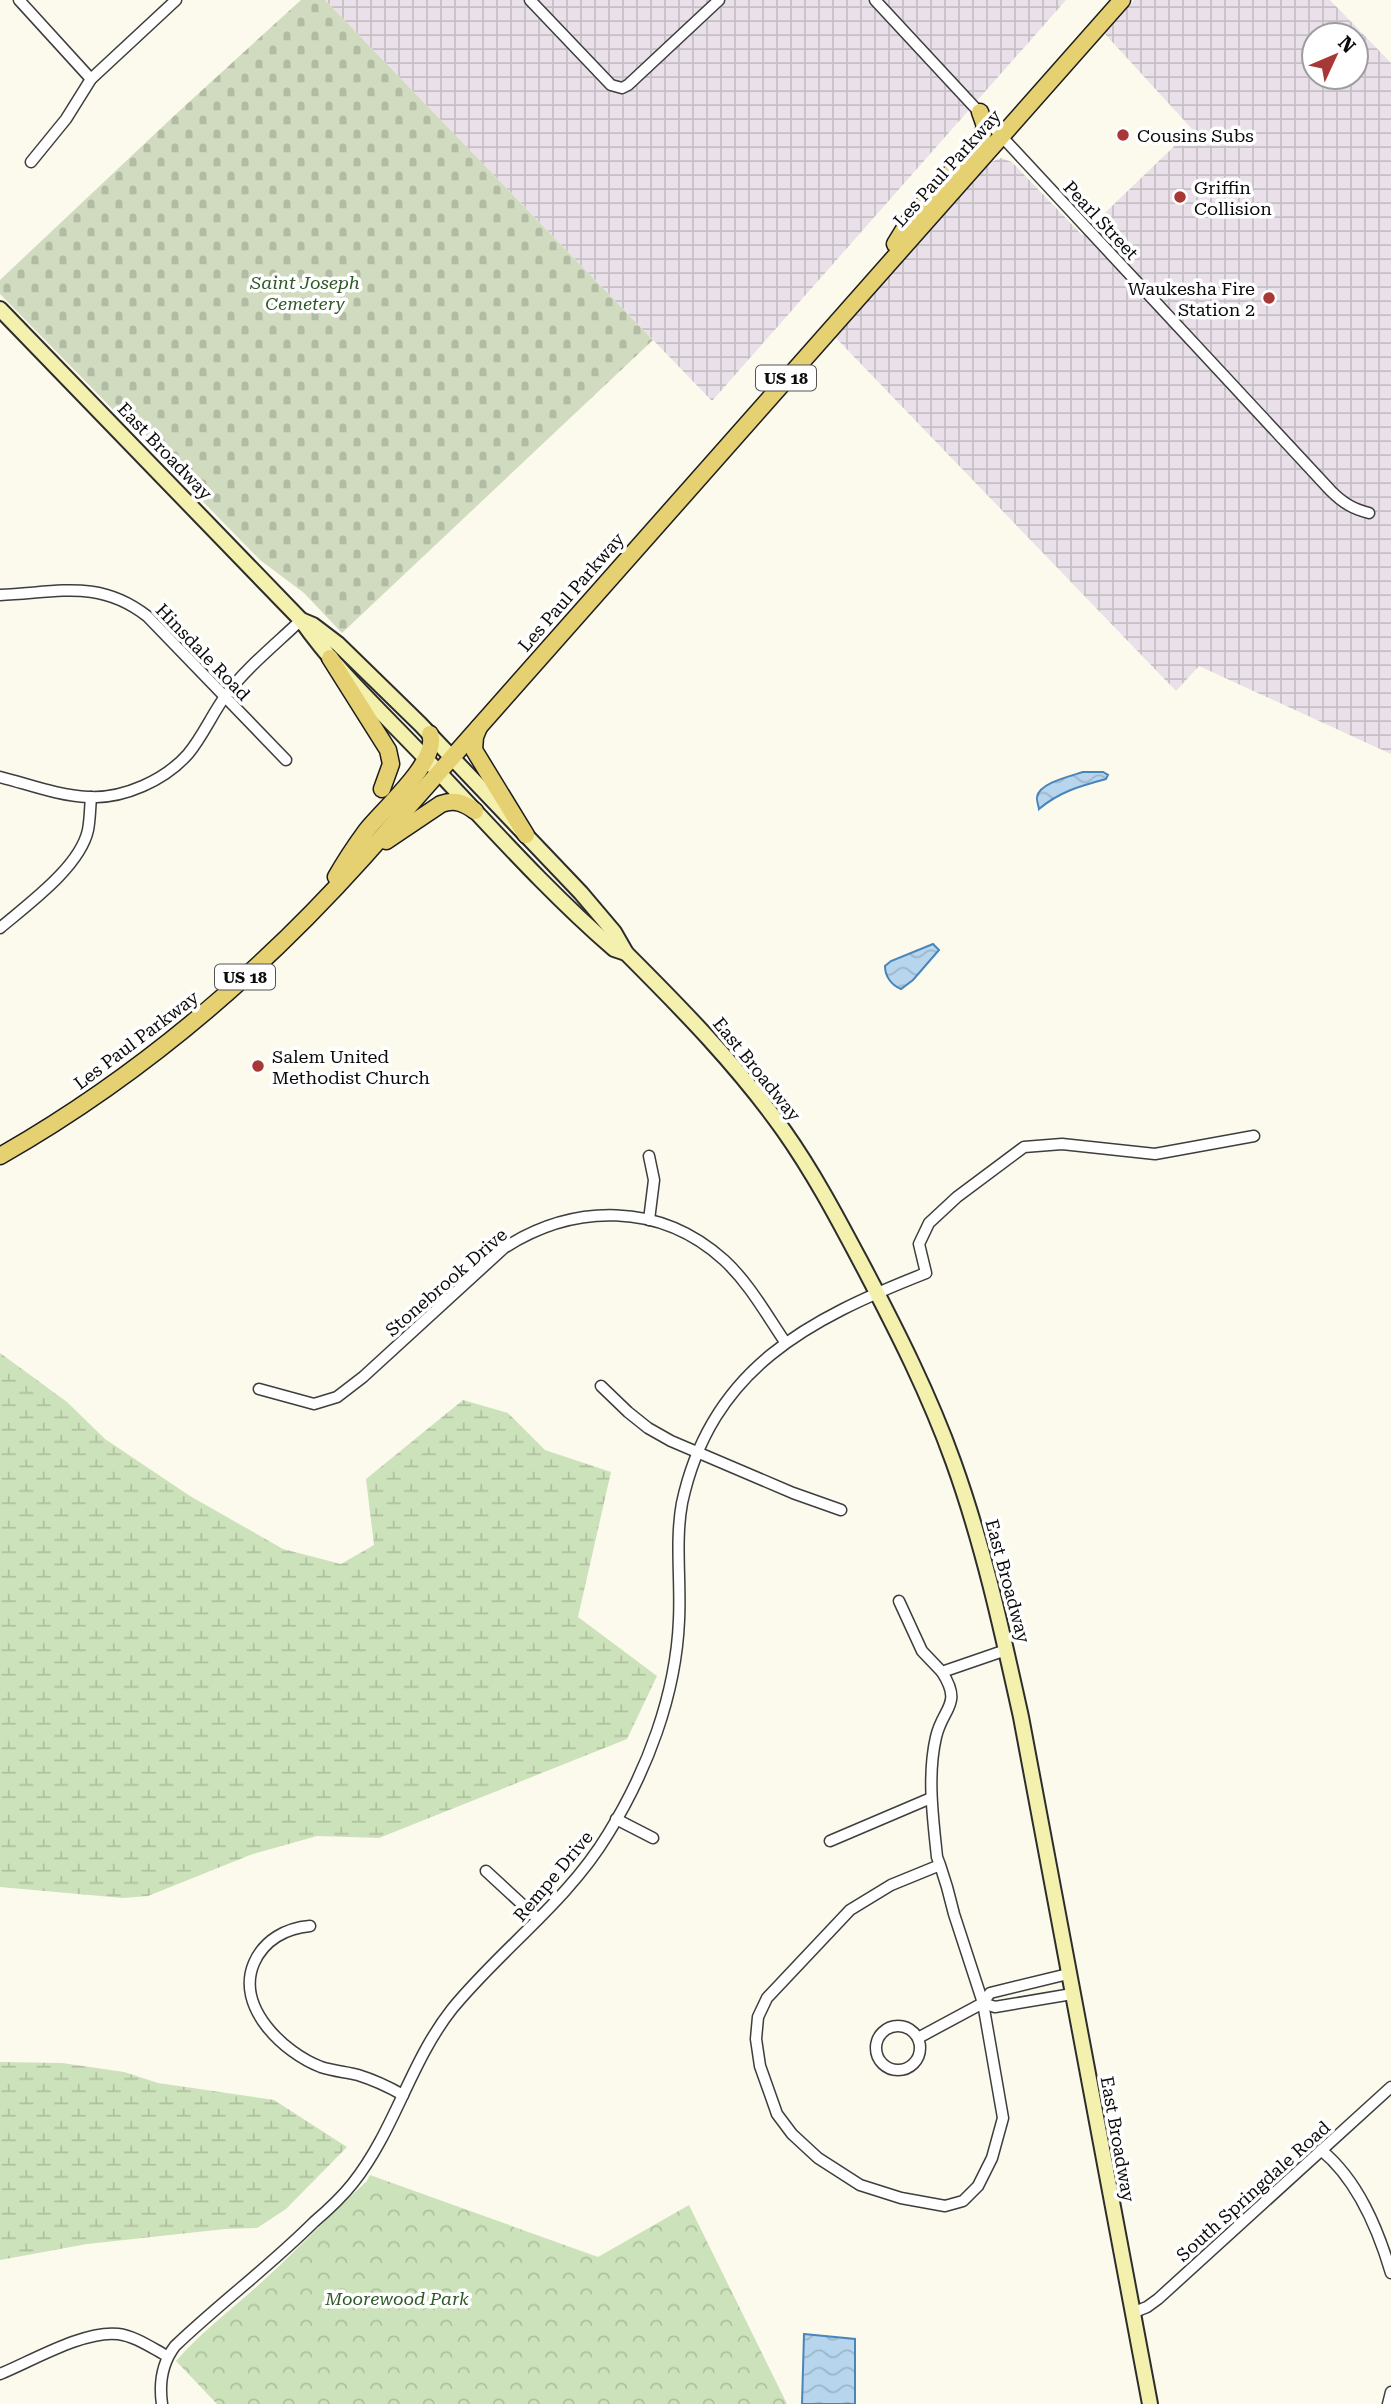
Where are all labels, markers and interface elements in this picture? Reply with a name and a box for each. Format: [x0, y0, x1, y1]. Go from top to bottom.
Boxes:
north arrow [1300, 21, 1370, 91]
text: N [1334, 31, 1360, 58]
street label: Les Paul Parkway [889, 105, 1005, 231]
place label: Cousins Subs [1137, 125, 1254, 146]
marker: Cousins Subs [1115, 127, 1131, 143]
street label: Pearl Street [1059, 176, 1143, 264]
place label: Griffin Collision [1194, 177, 1272, 219]
marker: Griffin Collision [1172, 189, 1188, 205]
park label: Saint Joseph Cemetery [249, 272, 360, 314]
place label: Waukesha Fire Station 2 [1128, 278, 1255, 320]
marker: Waukesha Fire Station 2 [1261, 290, 1277, 306]
road number: US 18 [756, 366, 816, 390]
street label: East Broadway [113, 398, 217, 504]
street label: Les Paul Parkway [514, 528, 628, 656]
street label: Hinsdale Road [152, 599, 255, 705]
road number: US 18 [215, 965, 275, 990]
street label: Les Paul Parkway [70, 986, 203, 1094]
street label: East Broadway [709, 1013, 805, 1125]
place label: Salem United Methodist Church [272, 1046, 430, 1088]
marker: Salem United Methodist Church [250, 1058, 266, 1074]
street label: Stonebrook Drive [381, 1224, 511, 1340]
street label: East Broadway [981, 1517, 1035, 1645]
street label: Rempe Drive [509, 1826, 597, 1926]
street label: East Broadway [1097, 2075, 1139, 2204]
street label: South Springdale Road [1172, 2116, 1335, 2266]
park label: Moorewood Park [324, 2288, 469, 2309]

